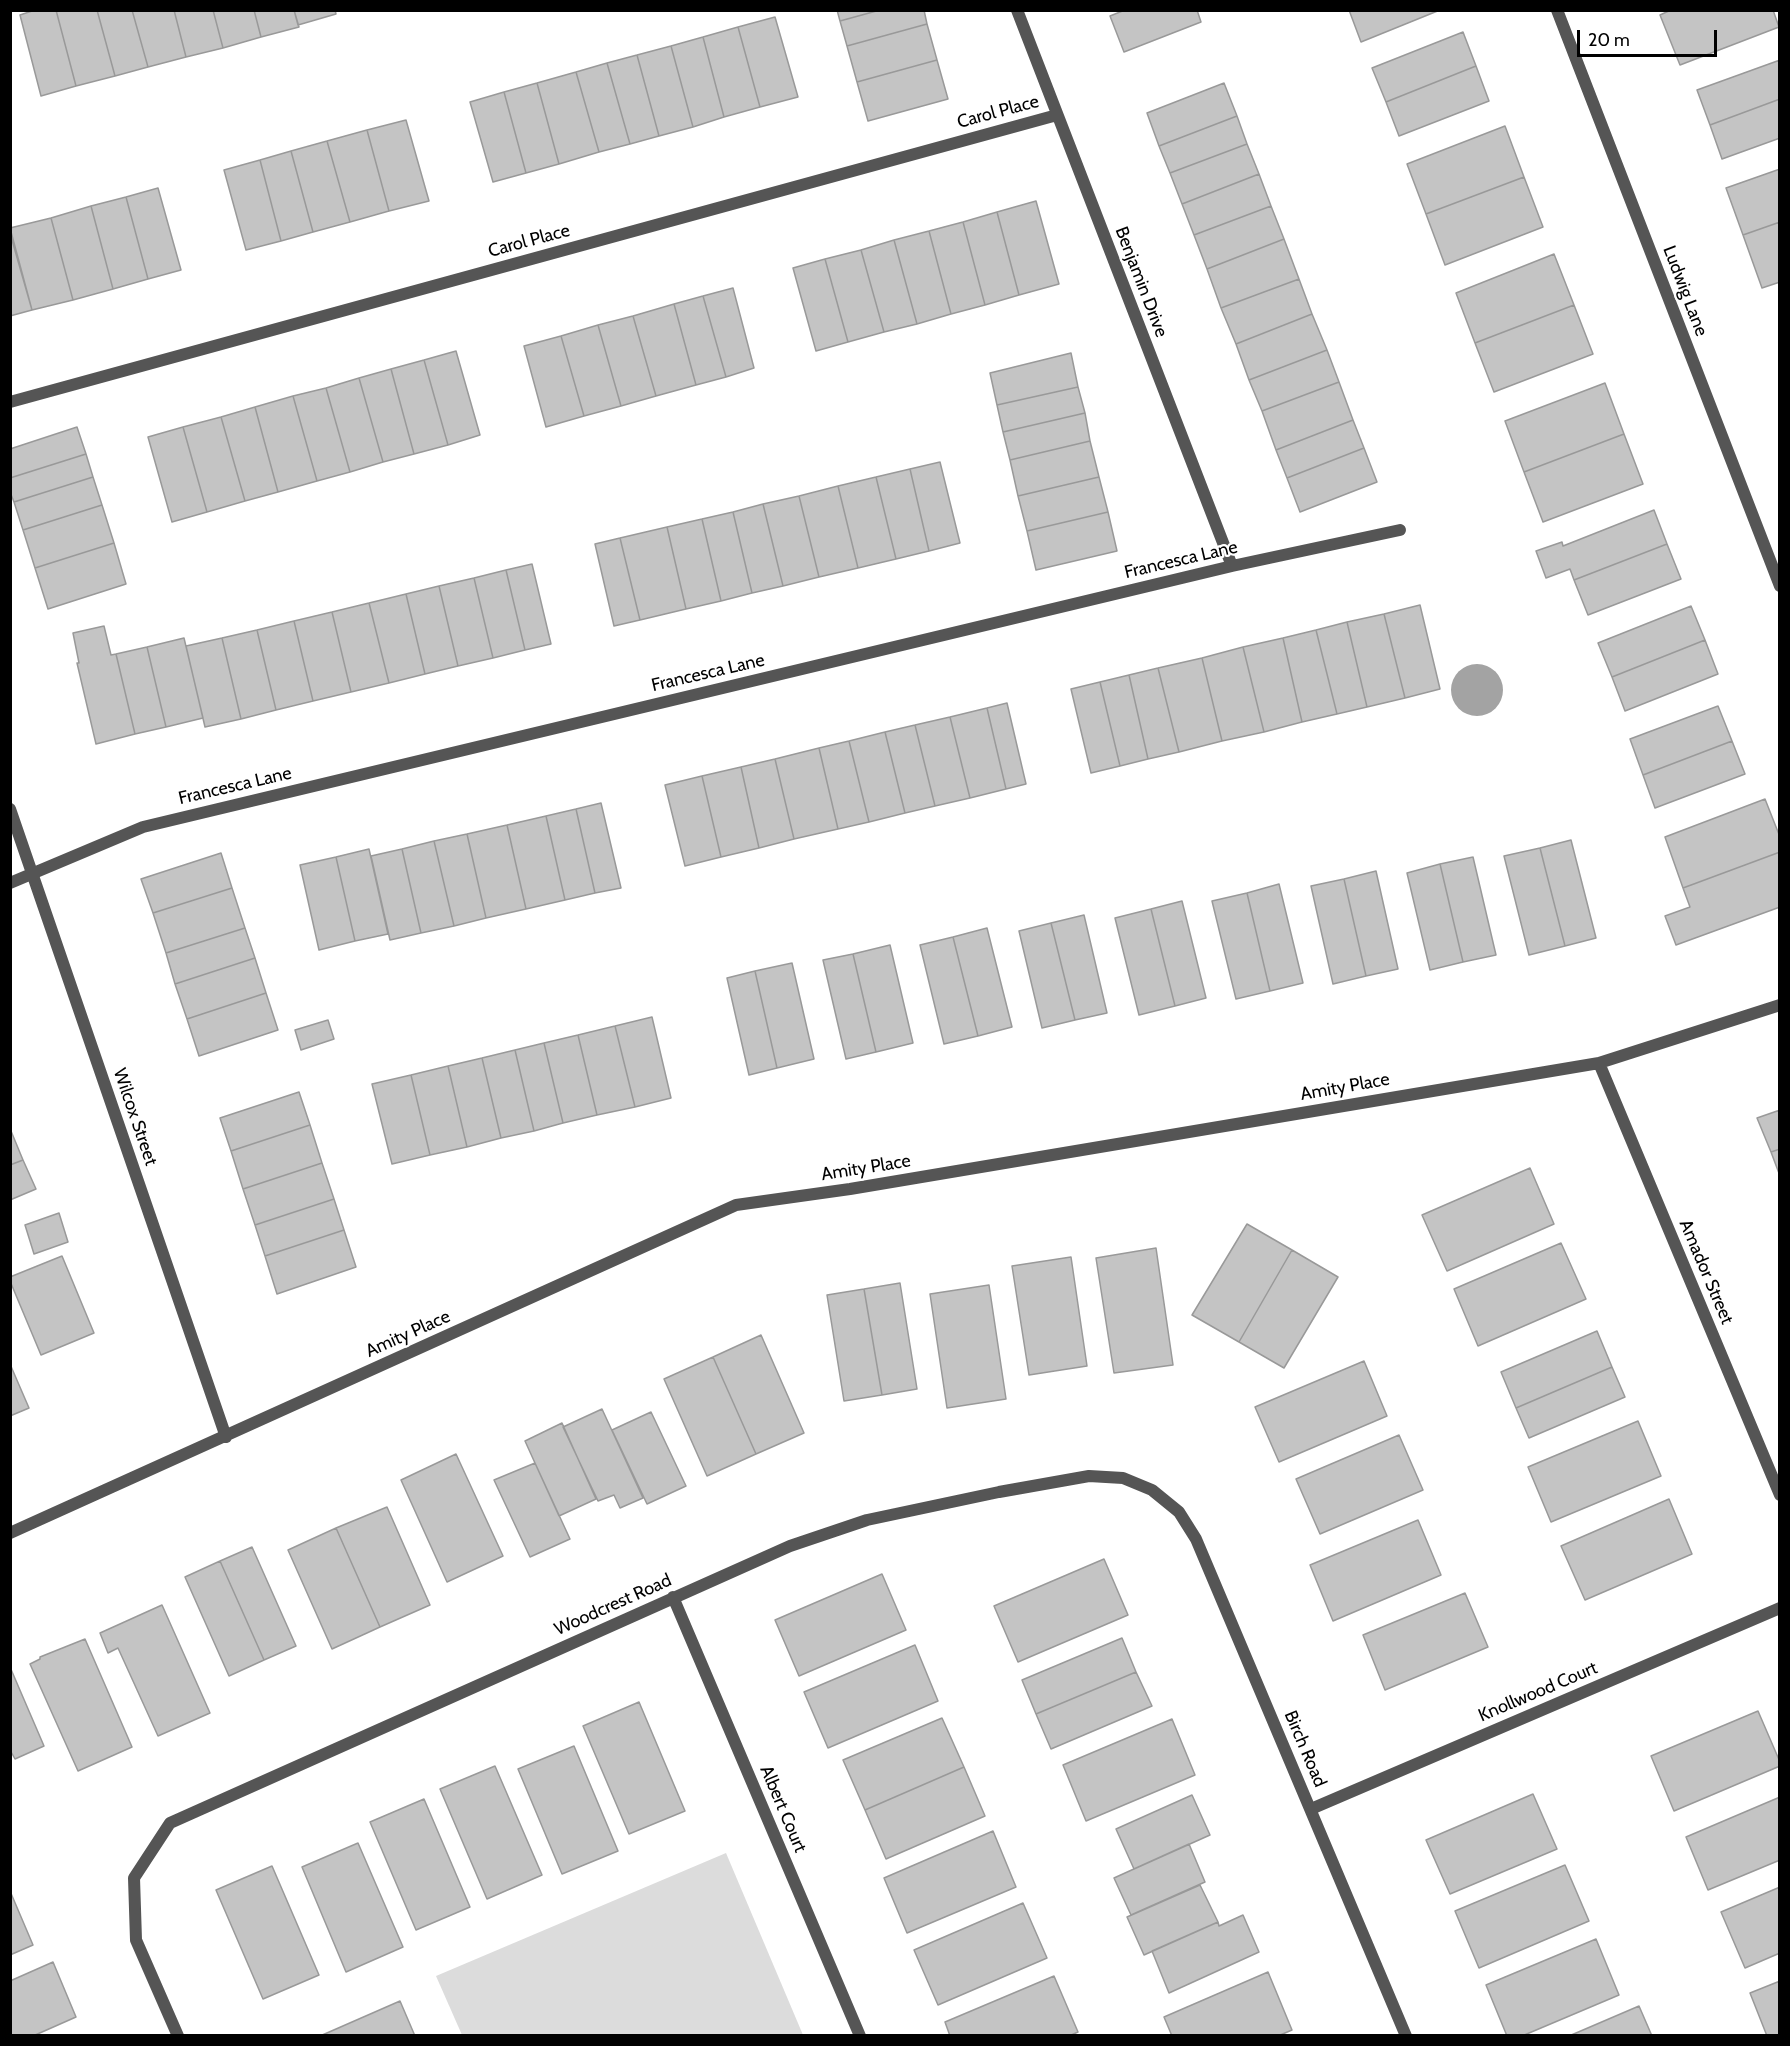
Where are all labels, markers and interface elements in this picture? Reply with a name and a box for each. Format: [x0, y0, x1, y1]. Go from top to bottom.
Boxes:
scale bar [1580, 18, 1720, 56]
text: 20 m [1588, 29, 1630, 51]
street label: Carol Place [955, 91, 1041, 133]
street label: Carol Place [486, 220, 572, 262]
street label: Benjamin Drive [1110, 224, 1172, 340]
street label: Ludwig Lane [1658, 243, 1712, 339]
street label: Francesca Lane [1122, 536, 1240, 584]
street label: Francesca Lane [649, 649, 767, 697]
street label: Francesca Lane [176, 762, 294, 810]
street label: Wilcox Street [108, 1066, 162, 1168]
street label: Amity Place [1299, 1069, 1391, 1105]
street label: Amity Place [820, 1150, 912, 1186]
street label: Amador Street [1674, 1217, 1738, 1327]
street label: Amity Place [362, 1306, 454, 1362]
street label: Woodcrest Road [551, 1570, 675, 1640]
street label: Knollwood Court [1475, 1657, 1601, 1727]
street label: Birch Road [1279, 1708, 1331, 1790]
street label: Albert Court [755, 1762, 811, 1856]

